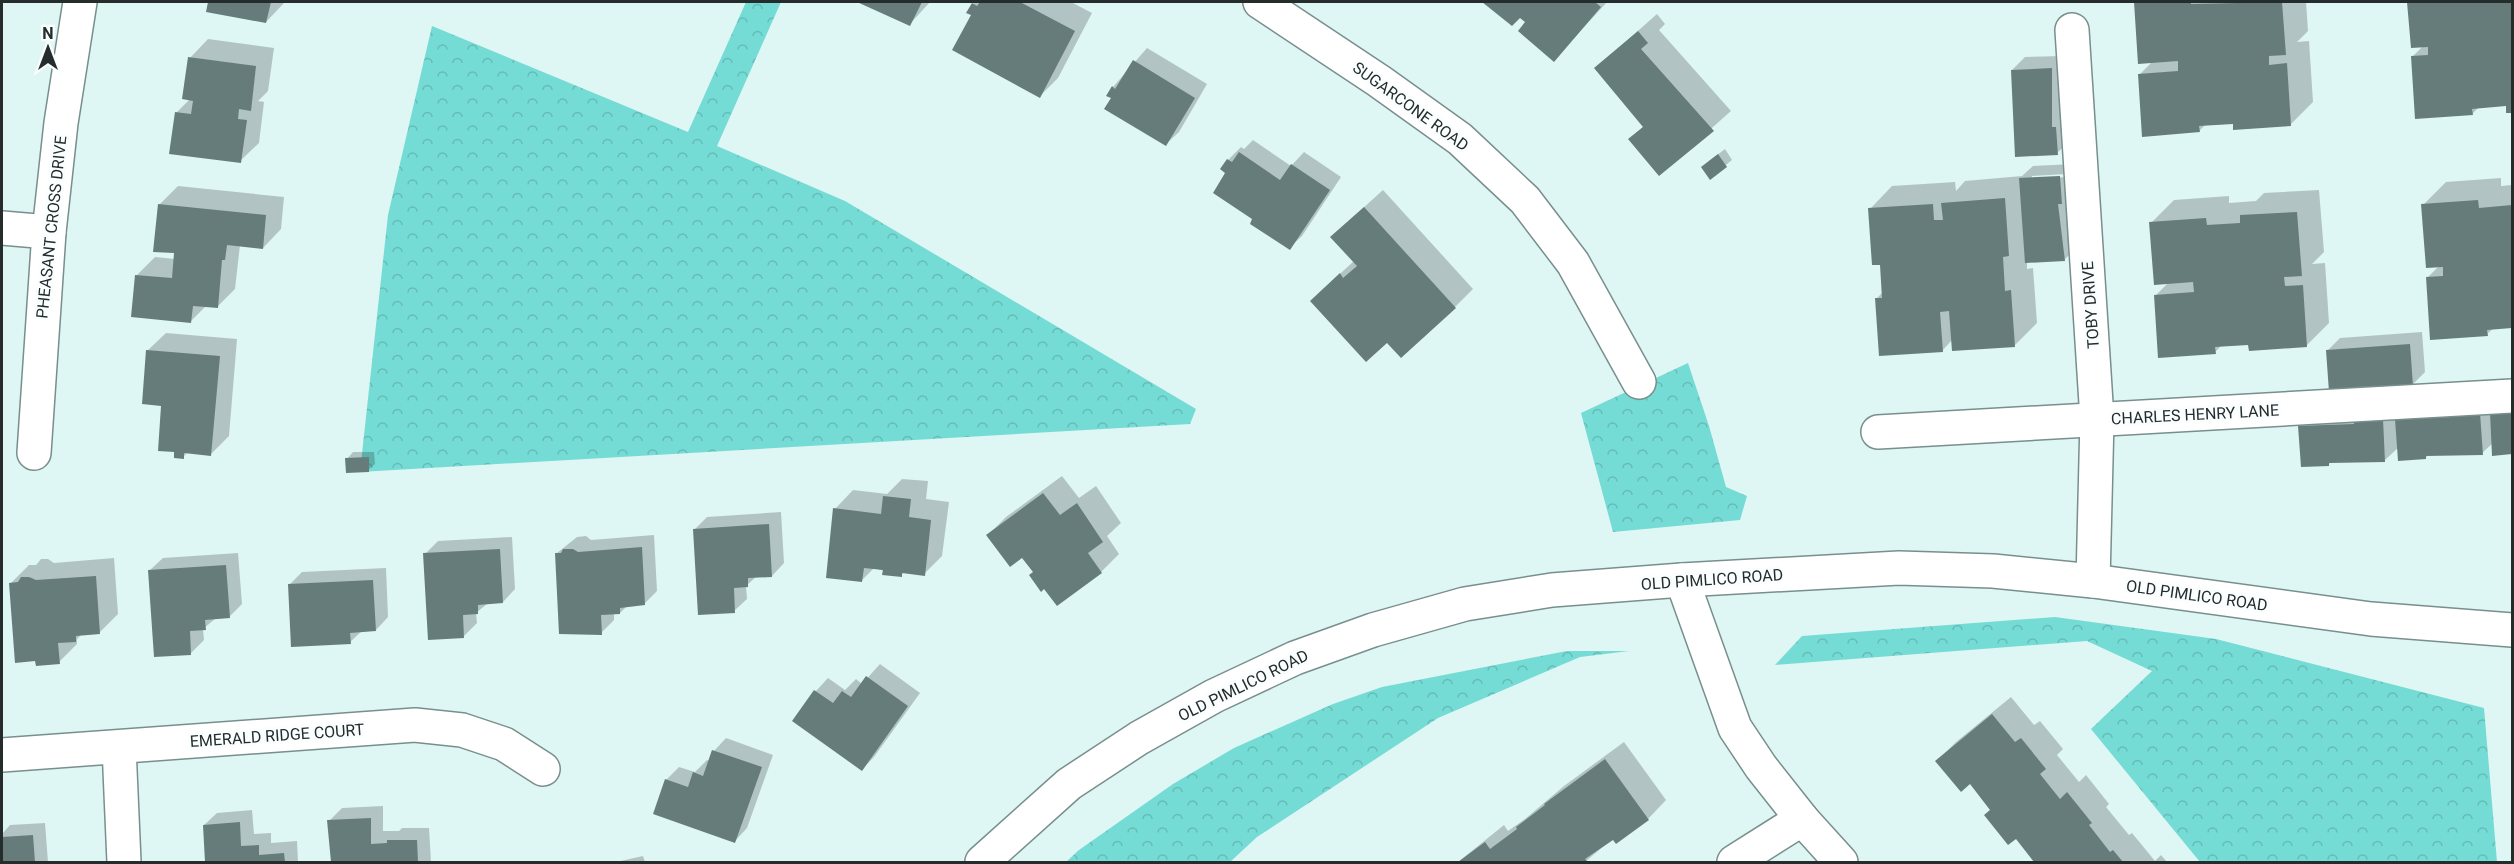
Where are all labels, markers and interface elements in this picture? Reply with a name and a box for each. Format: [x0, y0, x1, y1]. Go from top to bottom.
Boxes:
north arrow [18, 18, 78, 78]
text: N [42, 24, 54, 43]
street label: SUGARCONE ROAD [1349, 58, 1472, 155]
street label: PHEASANT CROSS DRIVE [32, 135, 71, 319]
street label: TOBY DRIVE [2078, 261, 2103, 349]
street label: CHARLES HENRY LANE [2111, 401, 2279, 428]
street label: OLD PIMLICO ROAD [1640, 565, 1784, 594]
street label: OLD PIMLICO ROAD [2125, 576, 2269, 615]
street label: OLD PIMLICO ROAD [1175, 646, 1311, 725]
street label: EMERALD RIDGE COURT [189, 720, 365, 751]

